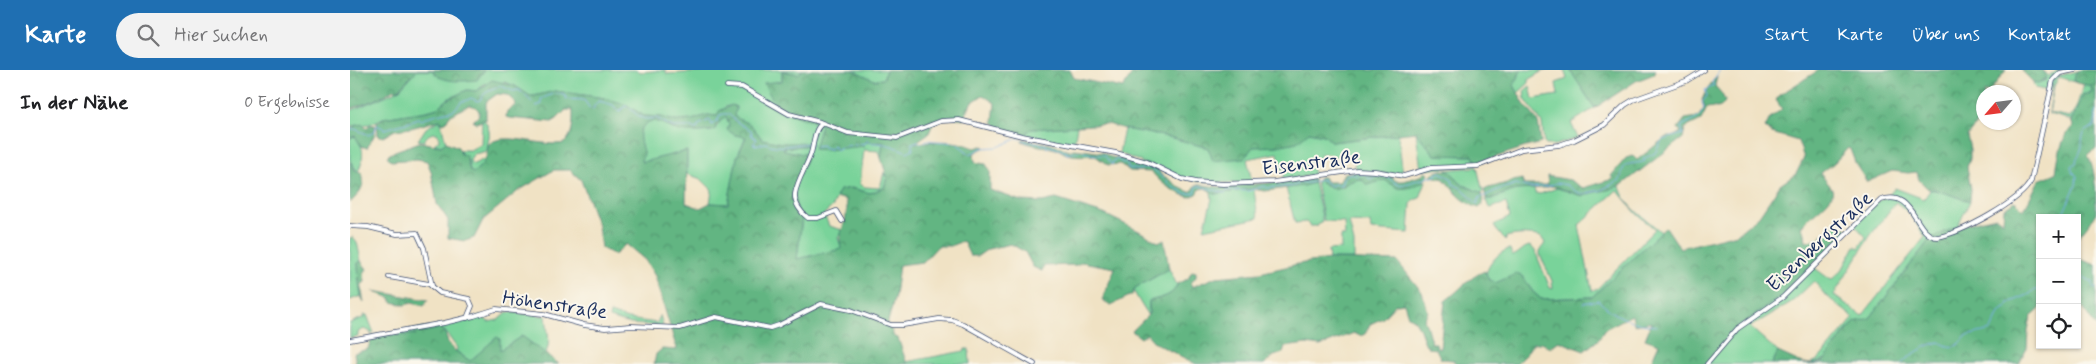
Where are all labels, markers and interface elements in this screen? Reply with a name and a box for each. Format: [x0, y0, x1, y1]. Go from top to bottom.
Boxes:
search box [116, 13, 466, 58]
text: Karte [25, 20, 86, 51]
icon: search [134, 21, 162, 49]
text: Hier suchen [174, 23, 268, 48]
text: Start [1765, 23, 1809, 47]
text: Karte [1837, 23, 1883, 47]
text: Über uns [1911, 23, 1980, 47]
text: Kontakt [2008, 23, 2071, 47]
north arrow [1976, 85, 2021, 130]
text: In der Nähe [20, 89, 128, 117]
text: 0 Ergebnisse [244, 92, 330, 113]
street label: Eisenstraße [1260, 144, 1362, 183]
street label: Eisenbergstraße [1761, 186, 1881, 300]
map controls [2036, 214, 2081, 349]
button: + [2036, 214, 2081, 259]
button: − [2036, 259, 2081, 304]
street label: Höhenstraße [501, 285, 609, 326]
button: locate [2036, 304, 2081, 349]

